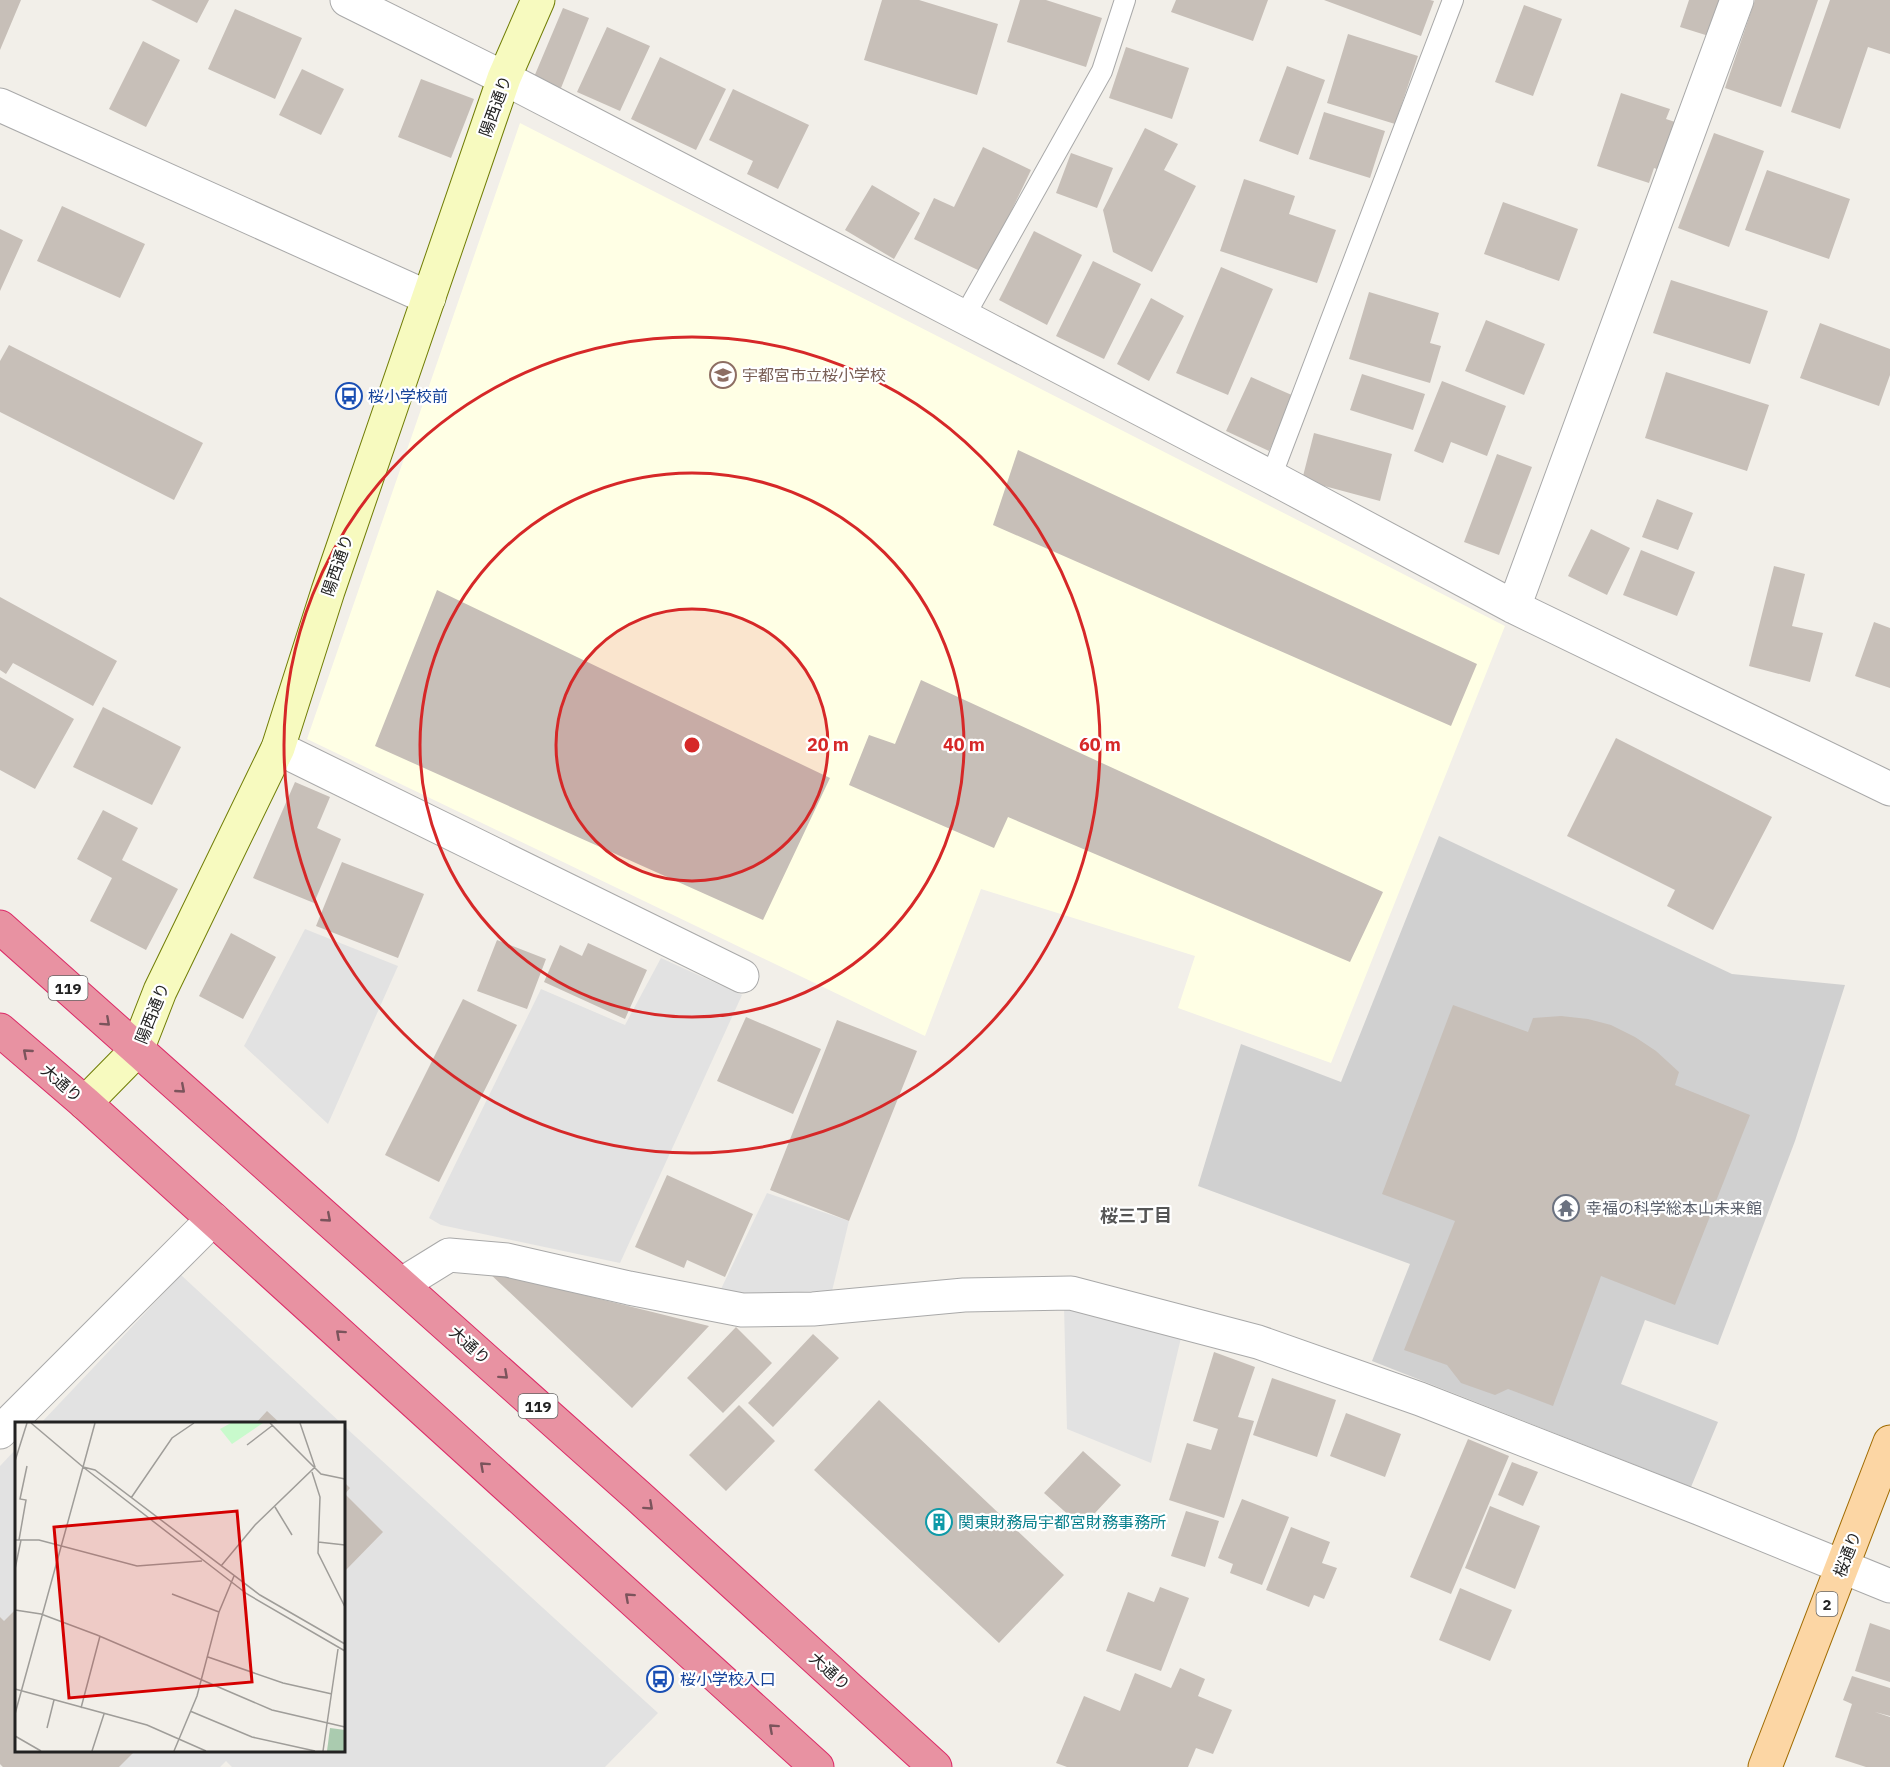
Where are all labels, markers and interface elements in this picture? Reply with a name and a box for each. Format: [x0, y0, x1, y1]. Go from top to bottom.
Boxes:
street label: 陽西通り [475, 73, 515, 139]
school or university icon: 宇都宮市立桜小学校 [708, 360, 738, 390]
place label: 宇都宮市立桜小学校 [742, 365, 886, 385]
bus stop icon: 桜小学校前 [334, 381, 364, 411]
place label: 桜小学校前 [368, 386, 448, 406]
street label: 陽西通り [317, 531, 357, 599]
text: 20 m [807, 733, 849, 756]
text: 40 m [943, 733, 985, 756]
text: 60 m [1079, 733, 1121, 756]
centre of rings [682, 735, 702, 755]
road number: 119 [48, 976, 88, 1000]
street label: 陽西通り [131, 980, 173, 1046]
one-way arrow [99, 1015, 110, 1026]
one-way arrow [23, 1049, 34, 1060]
street label: 大通り [37, 1060, 87, 1106]
one-way arrow [174, 1082, 185, 1093]
temple icon: 幸福の科学総本山未来館 [1551, 1193, 1581, 1223]
place label: 幸福の科学総本山未来館 [1586, 1198, 1762, 1218]
district label: 桜三丁目 [1100, 1204, 1172, 1227]
one-way arrow [320, 1211, 331, 1222]
street label: 大通り [445, 1322, 495, 1368]
one-way arrow [336, 1331, 347, 1342]
one-way arrow [497, 1368, 508, 1379]
road number: 119 [518, 1394, 558, 1418]
inset map [15, 1422, 345, 1752]
one-way arrow [481, 1462, 492, 1473]
one-way arrow [642, 1499, 653, 1510]
building icon: 関東財務局宇都宮財務事務所 [924, 1507, 954, 1537]
place label: 関東財務局宇都宮財務事務所 [958, 1512, 1166, 1532]
street label: 桜通り [1829, 1528, 1865, 1580]
road number: 2 [1816, 1592, 1838, 1616]
one-way arrow [625, 1593, 636, 1604]
street label: 大通り [805, 1648, 855, 1694]
bus stop icon: 桜小学校入口 [645, 1664, 675, 1694]
place label: 桜小学校入口 [680, 1669, 776, 1689]
one-way arrow [769, 1724, 780, 1735]

